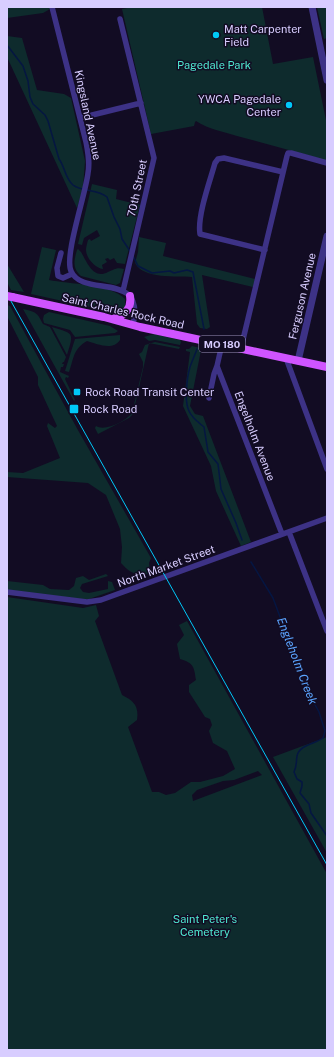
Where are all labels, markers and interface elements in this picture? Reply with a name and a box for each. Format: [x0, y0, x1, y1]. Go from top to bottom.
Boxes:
place label: Matt Carpenter Field [224, 23, 302, 48]
marker: Matt Carpenter Field [211, 30, 221, 40]
park label: Pagedale Park [177, 59, 251, 71]
street label: Kingsland Avenue [73, 69, 103, 161]
place label: YWCA Pagedale Center [198, 93, 281, 118]
marker: YWCA Pagedale Center [284, 100, 294, 110]
street label: 70th Street [125, 158, 149, 218]
street label: Ferguson Avenue [286, 252, 318, 340]
street label: Saint Charles Rock Road [61, 291, 185, 331]
road number: MO 180 [199, 336, 245, 352]
place label: Rock Road Transit Center [85, 386, 214, 398]
marker: Rock Road Transit Center [72, 387, 82, 397]
street label: Engelholm Avenue [232, 389, 278, 483]
marker: Rock Road [68, 403, 80, 415]
place label: Rock Road [83, 403, 137, 415]
street label: North Market Street [116, 543, 216, 589]
water label: Engleholm Creek [274, 615, 320, 707]
park label: Saint Peter's Cemetery [173, 913, 238, 938]

